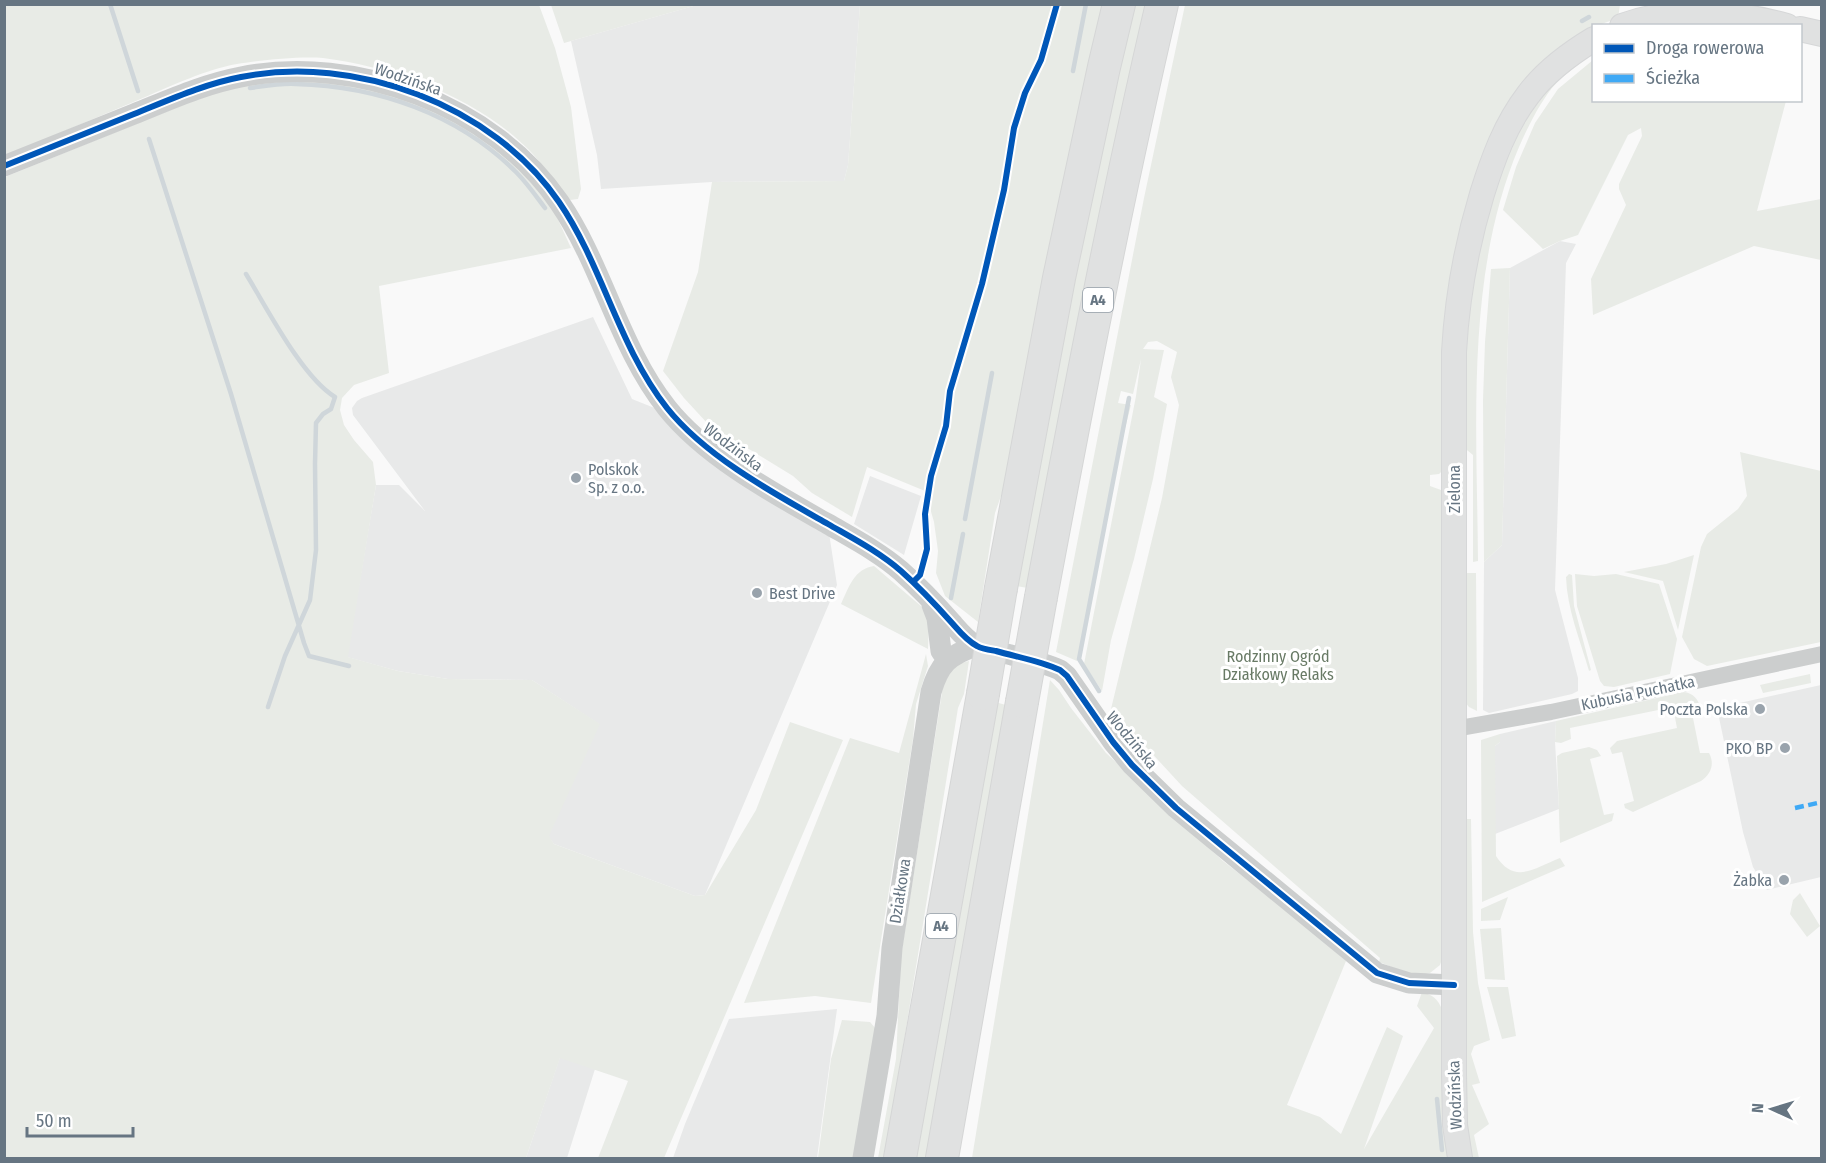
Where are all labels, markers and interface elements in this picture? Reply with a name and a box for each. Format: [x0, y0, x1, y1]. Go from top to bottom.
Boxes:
legend [1592, 24, 1802, 102]
text: Droga rowerowa [1646, 37, 1765, 59]
street label: Wodzińska [372, 59, 444, 99]
text: Ścieżka [1646, 67, 1700, 89]
road number: A4 [1083, 288, 1113, 312]
street label: Wodzińska [700, 418, 767, 476]
place label: Polskok Sp. z o.o. [588, 460, 645, 497]
street label: Zielona [1445, 465, 1464, 513]
marker: Polskok Sp. z o.o. [569, 471, 583, 485]
place label: Best Drive [769, 584, 835, 603]
marker: Best Drive [750, 586, 764, 600]
park label: Rodzinny Ogród Działkowy Relaks [1222, 647, 1334, 684]
street label: Kubusia Puchatka [1579, 672, 1697, 714]
place label: Poczta Polska [1659, 700, 1748, 719]
marker: Poczta Polska [1753, 702, 1767, 716]
street label: Wodzińska [1102, 707, 1162, 773]
place label: PKO BP [1725, 739, 1773, 758]
marker: PKO BP [1778, 741, 1792, 755]
street label: Działkowa [885, 857, 915, 925]
place label: Żabka [1733, 871, 1772, 890]
marker: Żabka [1777, 873, 1791, 887]
road number: A4 [926, 914, 956, 938]
street label: Wodzińska [1444, 1060, 1466, 1130]
north arrow [1742, 1079, 1802, 1139]
scale bar [27, 1100, 134, 1138]
text: N [1748, 1103, 1767, 1113]
text: 50 m [36, 1110, 72, 1132]

